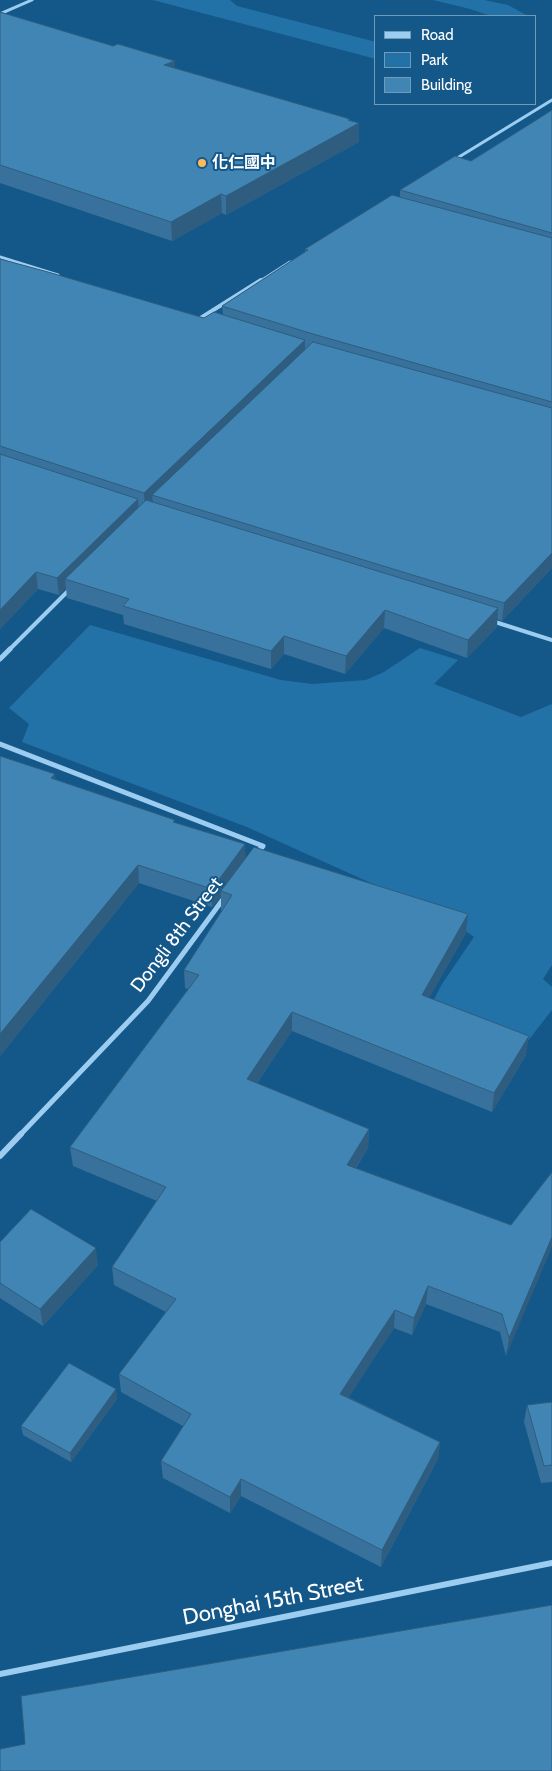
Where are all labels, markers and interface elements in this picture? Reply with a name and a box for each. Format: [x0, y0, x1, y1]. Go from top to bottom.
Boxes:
legend [374, 15, 537, 105]
text: Road [421, 26, 454, 44]
text: Park [421, 51, 448, 69]
text: Building [421, 76, 472, 94]
place label: 化仁國中 [212, 153, 276, 173]
marker: 化仁國中 [196, 157, 208, 169]
street label: Dongli 8th Street [126, 873, 228, 997]
street label: Donghai 15th Street [181, 1571, 365, 1631]

